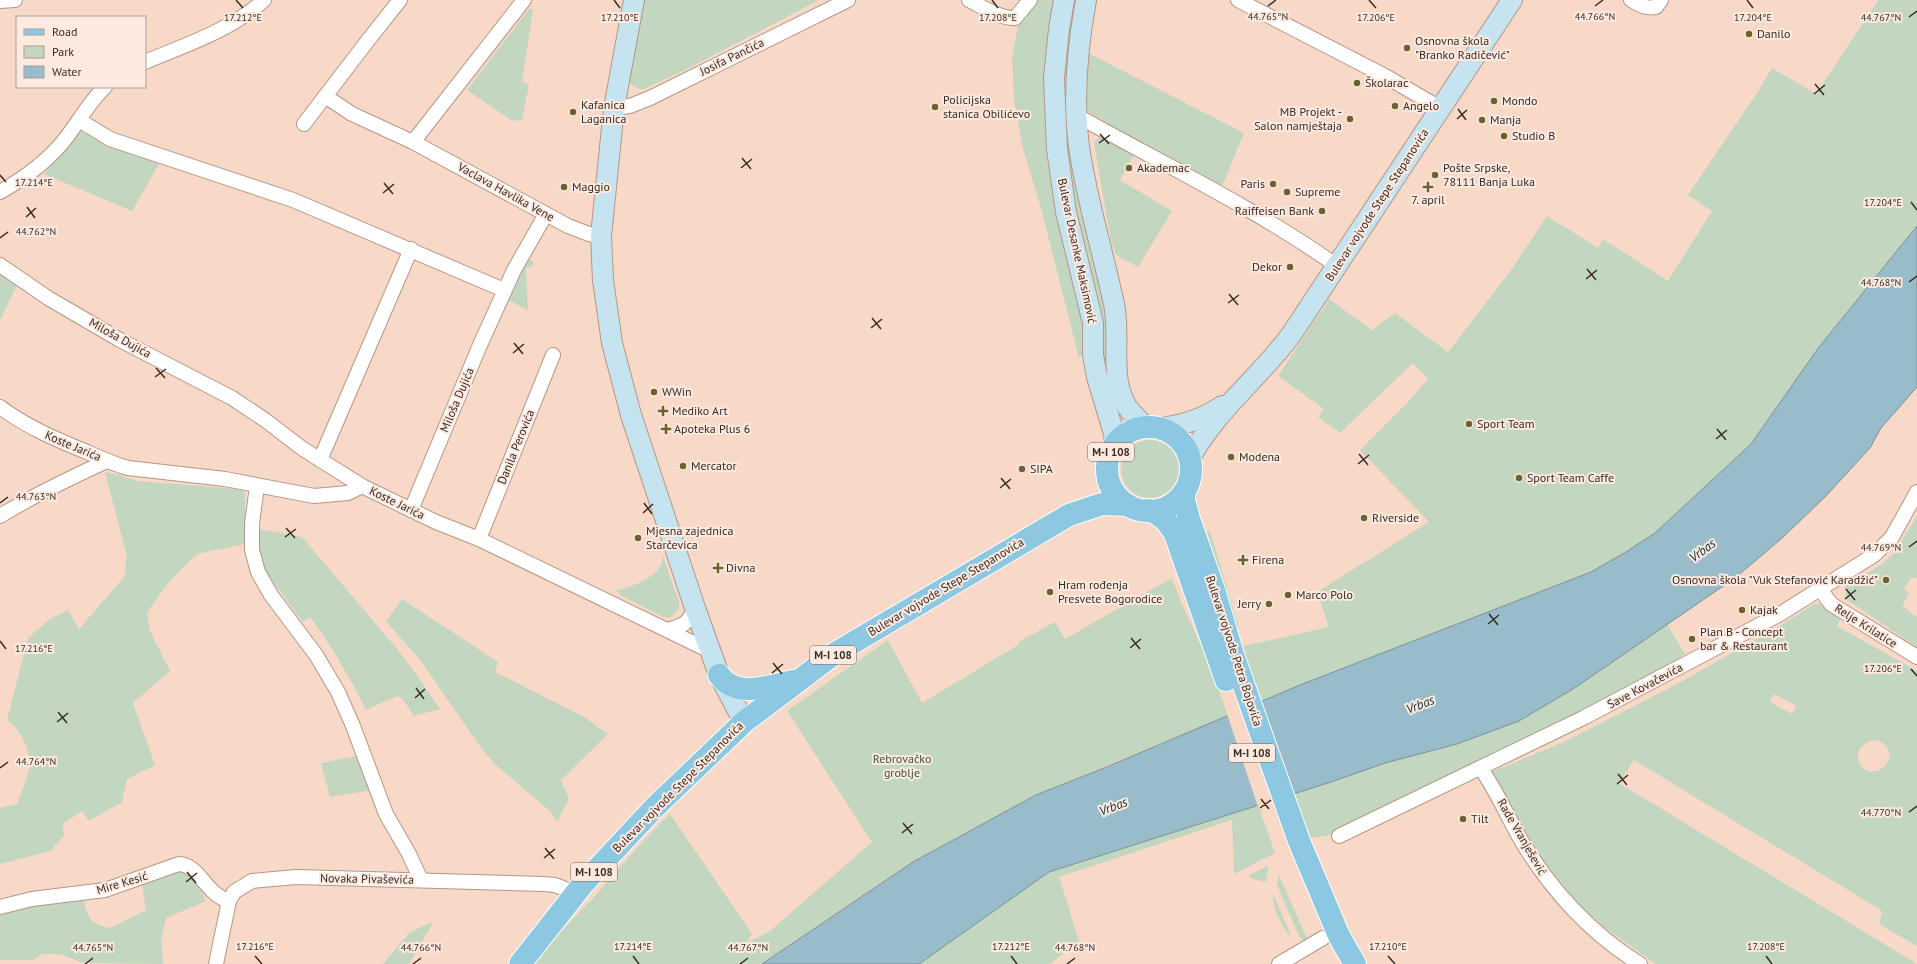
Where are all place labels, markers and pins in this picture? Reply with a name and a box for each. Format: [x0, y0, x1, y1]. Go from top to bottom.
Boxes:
place label: Danilo [1757, 26, 1791, 41]
marker: Danilo [1744, 29, 1754, 39]
place label: Osnovna škola "Branko Radičević" [1415, 33, 1510, 62]
marker: Osnovna škola "Branko Radičević" [1402, 43, 1412, 53]
place label: Školarac [1365, 75, 1409, 90]
marker: Školarac [1352, 78, 1362, 88]
place label: Policijska stanica Obilićevo [943, 92, 1030, 121]
place label: Mondo [1502, 93, 1537, 108]
marker: Mondo [1489, 96, 1499, 106]
place label: Kafanica Laganica [581, 97, 627, 126]
place label: Angelo [1403, 98, 1439, 113]
marker: Angelo [1390, 101, 1400, 111]
marker: Policijska stanica Obilićevo [930, 102, 940, 112]
place label: MB Projekt - Salon namještaja [1254, 104, 1342, 133]
marker: Kafanica Laganica [568, 107, 578, 117]
place label: Manja [1490, 112, 1521, 127]
marker: MB Projekt - Salon namještaja [1345, 114, 1355, 124]
marker: Manja [1477, 115, 1487, 125]
place label: Studio B [1512, 128, 1555, 143]
marker: Studio B [1499, 131, 1509, 141]
place label: Akademac [1137, 160, 1190, 175]
place label: Pošte Srpske, 78111 Banja Luka [1443, 160, 1535, 189]
marker: Akademac [1124, 163, 1134, 173]
marker: Pošte Srpske, 78111 Banja Luka [1430, 170, 1440, 180]
place label: Paris [1240, 176, 1265, 191]
place label: Maggio [572, 179, 610, 194]
marker: Paris [1268, 179, 1278, 189]
marker: Maggio [559, 182, 569, 192]
marker: 7. april [1423, 182, 1433, 192]
place label: Supreme [1295, 184, 1340, 199]
marker: Supreme [1282, 187, 1292, 197]
place label: 7. april [1411, 192, 1445, 207]
place label: Raiffeisen Bank [1235, 203, 1314, 218]
marker: Raiffeisen Bank [1317, 206, 1327, 216]
place label: Dekor [1252, 259, 1282, 274]
marker: Dekor [1285, 262, 1295, 272]
place label: WWin [662, 384, 692, 399]
marker: WWin [649, 387, 659, 397]
place label: Mediko Art [672, 403, 728, 418]
marker: Mediko Art [657, 405, 669, 417]
place label: Sport Team [1477, 416, 1535, 431]
marker: Sport Team [1464, 419, 1474, 429]
place label: Apoteka Plus 6 [674, 421, 750, 436]
marker: Apoteka Plus 6 [661, 424, 671, 434]
place label: Modena [1239, 449, 1280, 464]
marker: Modena [1226, 452, 1236, 462]
place label: Mercator [691, 458, 736, 473]
marker: Mercator [678, 461, 688, 471]
place label: SIPA [1030, 461, 1053, 476]
marker: SIPA [1017, 464, 1027, 474]
place label: Sport Team Caffe [1527, 470, 1614, 485]
marker: Sport Team Caffe [1514, 473, 1524, 483]
place label: Riverside [1372, 510, 1419, 525]
marker: Riverside [1359, 513, 1369, 523]
place label: Mjesna zajednica Starčevica [646, 523, 733, 552]
marker: Mjesna zajednica Starčevica [633, 533, 643, 543]
place label: Firena [1252, 552, 1284, 567]
marker: Firena [1237, 554, 1249, 566]
place label: Divna [726, 560, 755, 575]
marker: Divna [713, 563, 723, 573]
place label: Osnovna škola "Vuk Stefanović Karadžić" [1672, 572, 1878, 587]
marker: Osnovna škola "Vuk Stefanović Karadžić" [1881, 575, 1891, 585]
place label: Hram rođenja Presvete Bogorodice [1058, 577, 1162, 606]
marker: Hram rođenja Presvete Bogorodice [1045, 587, 1055, 597]
place label: Marco Polo [1296, 587, 1353, 602]
marker: Marco Polo [1283, 590, 1293, 600]
place label: Jerry [1237, 596, 1261, 611]
marker: Jerry [1264, 599, 1274, 609]
place label: Kajak [1750, 602, 1778, 617]
marker: Kajak [1737, 605, 1747, 615]
place label: Plan B - Concept bar & Restaurant [1700, 624, 1788, 653]
marker: Plan B - Concept bar & Restaurant [1687, 634, 1697, 644]
place label: Tilt [1471, 811, 1488, 826]
marker: Tilt [1458, 814, 1468, 824]

